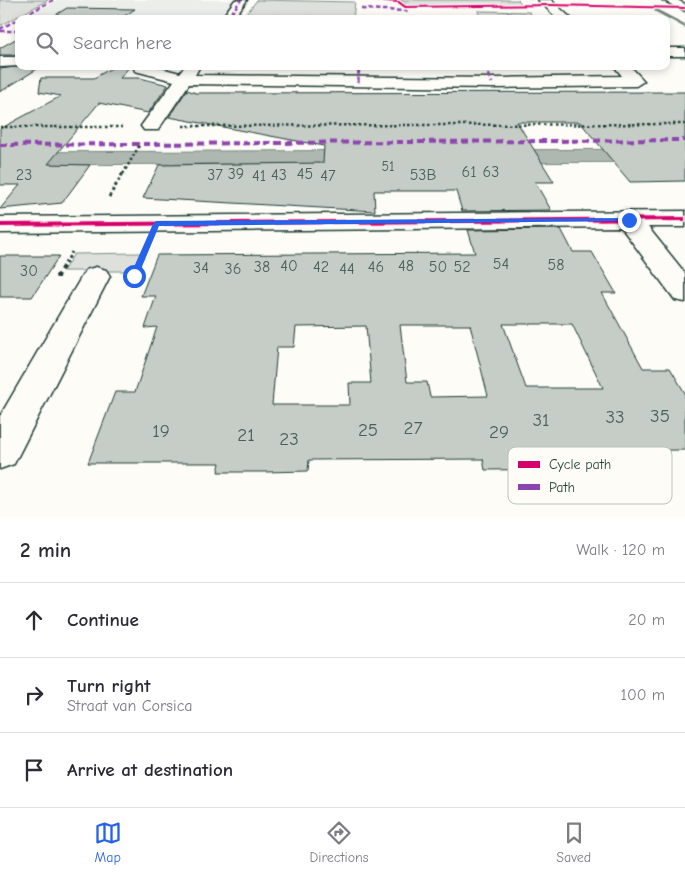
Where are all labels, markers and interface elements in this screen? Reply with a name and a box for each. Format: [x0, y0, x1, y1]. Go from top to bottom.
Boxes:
search box [15, 15, 670, 70]
icon: search [33, 29, 61, 57]
text: Search here [73, 32, 172, 54]
house number: 51 [381, 158, 395, 175]
house number: 61 [461, 163, 477, 181]
house number: 63 [483, 163, 499, 181]
house number: 39 [228, 165, 244, 183]
house number: 45 [297, 165, 313, 183]
house number: 23 [16, 166, 32, 184]
house number: 37 [207, 166, 223, 184]
house number: 43 [271, 166, 287, 184]
house number: 53B [410, 166, 436, 184]
house number: 41 [252, 167, 266, 185]
house number: 47 [320, 167, 336, 185]
route end [618, 209, 641, 232]
house number: 54 [493, 255, 509, 273]
house number: 58 [548, 256, 564, 274]
house number: 40 [280, 257, 298, 275]
house number: 48 [398, 257, 414, 275]
house number: 38 [254, 258, 270, 276]
house number: 42 [313, 258, 329, 276]
house number: 46 [368, 258, 384, 276]
house number: 50 [429, 258, 447, 276]
house number: 52 [453, 258, 471, 276]
house number: 34 [193, 259, 209, 277]
house number: 36 [225, 260, 241, 278]
house number: 44 [339, 260, 355, 278]
house number: 30 [20, 262, 38, 280]
route start [123, 265, 146, 288]
house number: 35 [650, 405, 670, 427]
house number: 33 [605, 406, 625, 428]
house number: 31 [532, 409, 550, 431]
house number: 27 [404, 417, 422, 439]
house number: 25 [358, 419, 378, 441]
house number: 19 [152, 420, 170, 442]
house number: 29 [489, 421, 509, 443]
house number: 21 [237, 424, 255, 446]
house number: 23 [279, 428, 299, 450]
legend [508, 447, 672, 504]
text: Cycle path [549, 456, 611, 473]
text: Path [549, 479, 575, 496]
text: 2 min [20, 538, 71, 562]
text: Walk · 120 m [576, 541, 665, 559]
icon: ahead [20, 606, 48, 634]
text: Continue [67, 609, 139, 631]
text: 20 m [628, 611, 665, 629]
text: Turn right [67, 675, 151, 697]
icon: right [20, 681, 48, 709]
text: 100 m [621, 686, 665, 704]
text: Straat van Corsica [67, 697, 193, 715]
icon: arrive [20, 756, 48, 784]
text: Arrive at destination [67, 759, 233, 781]
tab: Map [94, 819, 122, 866]
tab: Directions [309, 819, 369, 866]
tab: Saved [556, 819, 591, 866]

